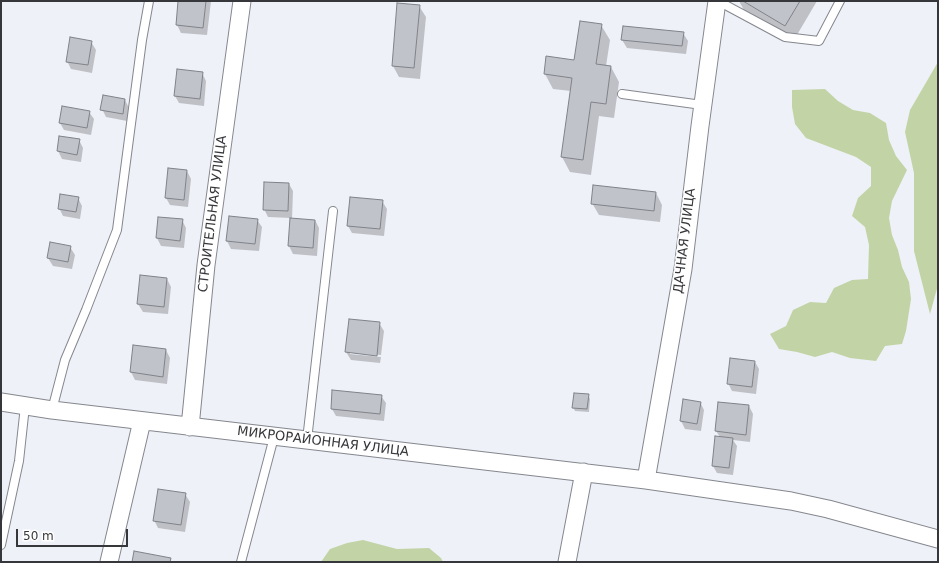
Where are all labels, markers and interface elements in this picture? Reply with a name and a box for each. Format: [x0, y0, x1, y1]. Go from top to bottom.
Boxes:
street label: СТРОИТЕЛЬНАЯ УЛИЦА [196, 135, 230, 293]
street label: ДАЧНАЯ УЛИЦА [671, 187, 699, 295]
street label: МИКРОРАЙОННАЯ УЛИЦА [236, 424, 410, 460]
scale bar [18, 521, 130, 547]
text: 50 m [23, 529, 54, 543]

